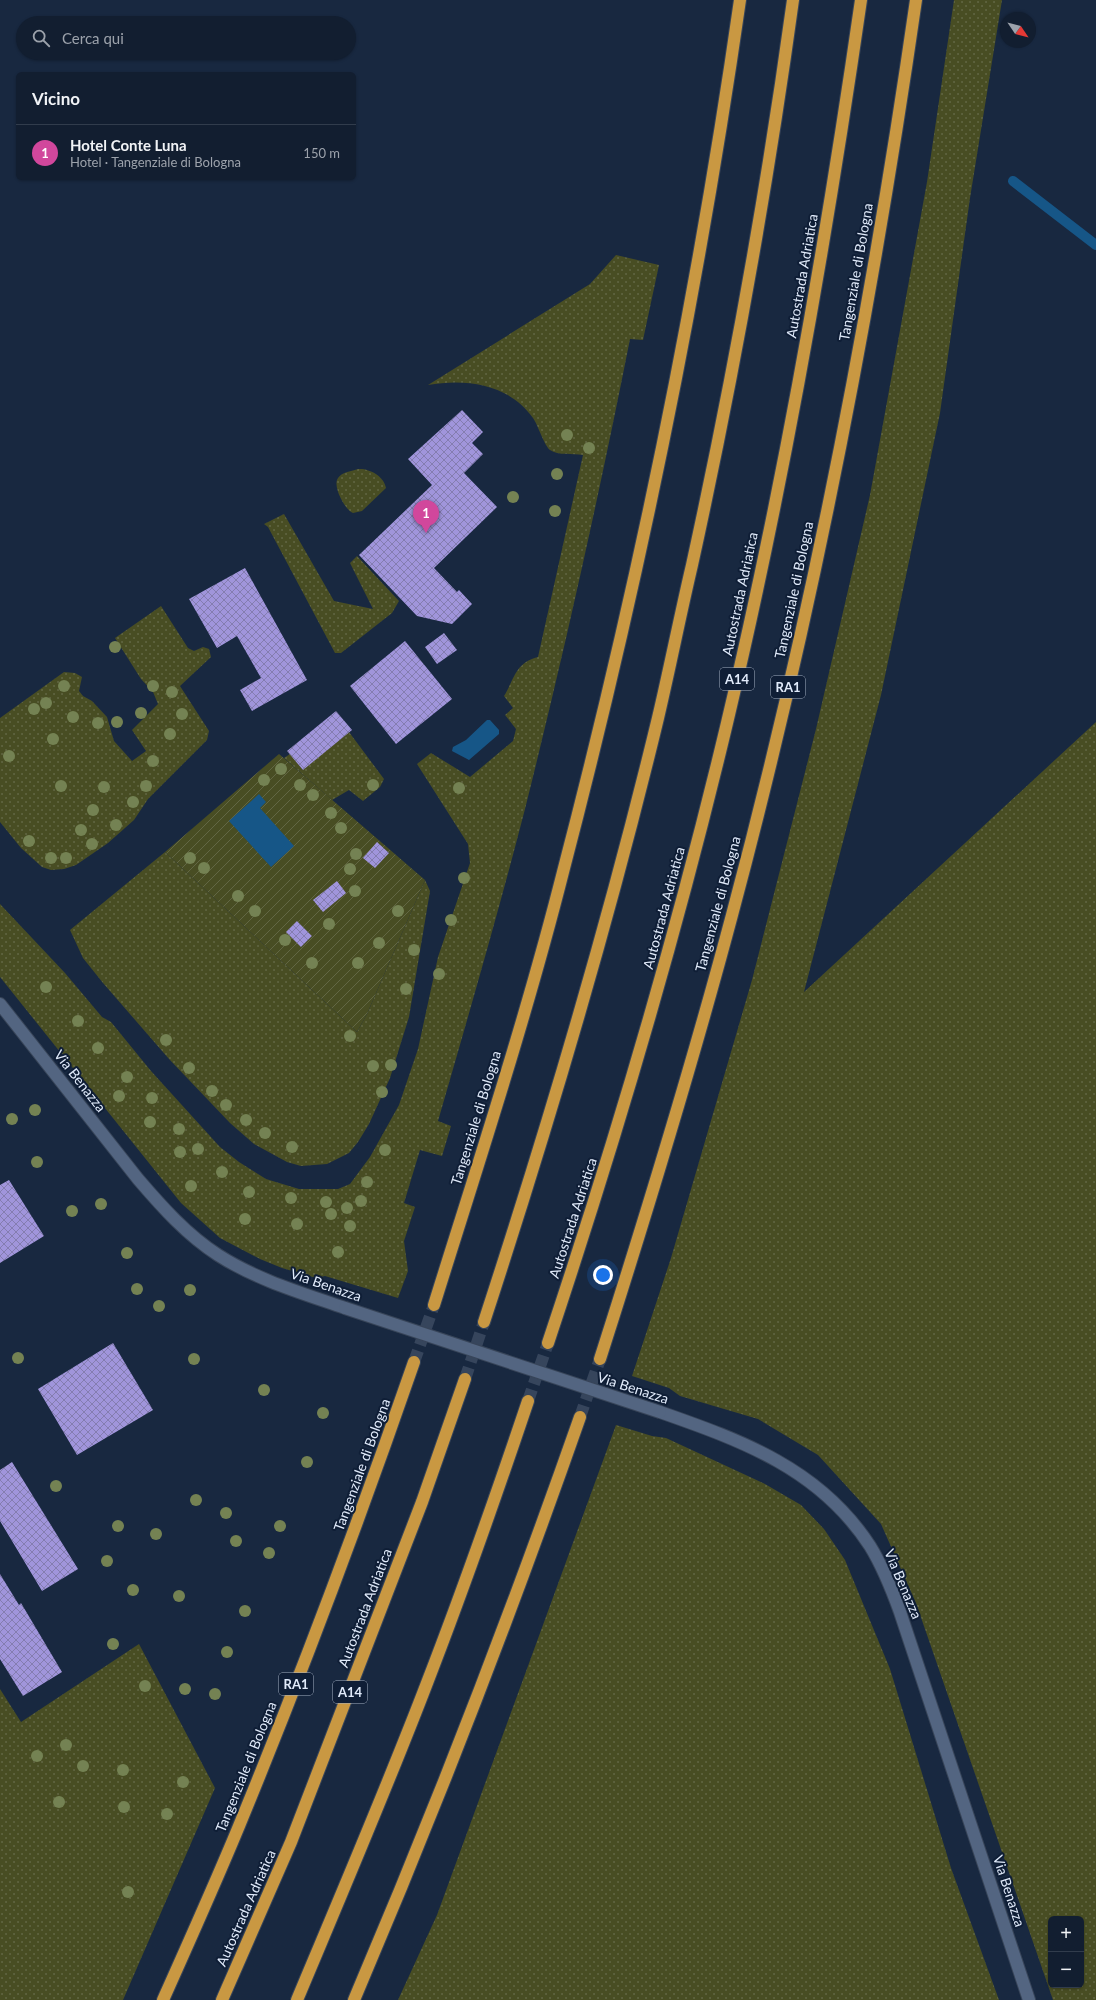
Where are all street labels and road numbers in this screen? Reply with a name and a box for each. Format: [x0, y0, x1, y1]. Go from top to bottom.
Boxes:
street label: Tangenziale di Bologna [835, 202, 876, 342]
street label: Autostrada Adriatica [782, 212, 821, 339]
street label: Tangenziale di Bologna [771, 520, 816, 660]
street label: Autostrada Adriatica [718, 531, 761, 657]
road number: A14 [720, 668, 754, 690]
road number: RA1 [771, 676, 805, 698]
street label: Tangenziale di Bologna [691, 834, 744, 974]
street label: Autostrada Adriatica [639, 845, 688, 971]
street label: Via Benazza [51, 1046, 110, 1115]
street label: Tangenziale di Bologna [447, 1049, 504, 1187]
street label: Autostrada Adriatica [545, 1155, 600, 1280]
street label: Via Benazza [288, 1264, 364, 1305]
street label: Via Benazza [595, 1368, 671, 1407]
street label: Tangenziale di Bologna [330, 1396, 393, 1533]
street label: Autostrada Adriatica [334, 1546, 395, 1670]
street label: Via Benazza [881, 1546, 926, 1621]
road number: RA1 [279, 1673, 313, 1695]
road number: A14 [333, 1681, 367, 1703]
street label: Tangenziale di Bologna [211, 1699, 280, 1835]
street label: Autostrada Adriatica [212, 1847, 279, 1969]
street label: Via Benazza [990, 1853, 1029, 1929]

